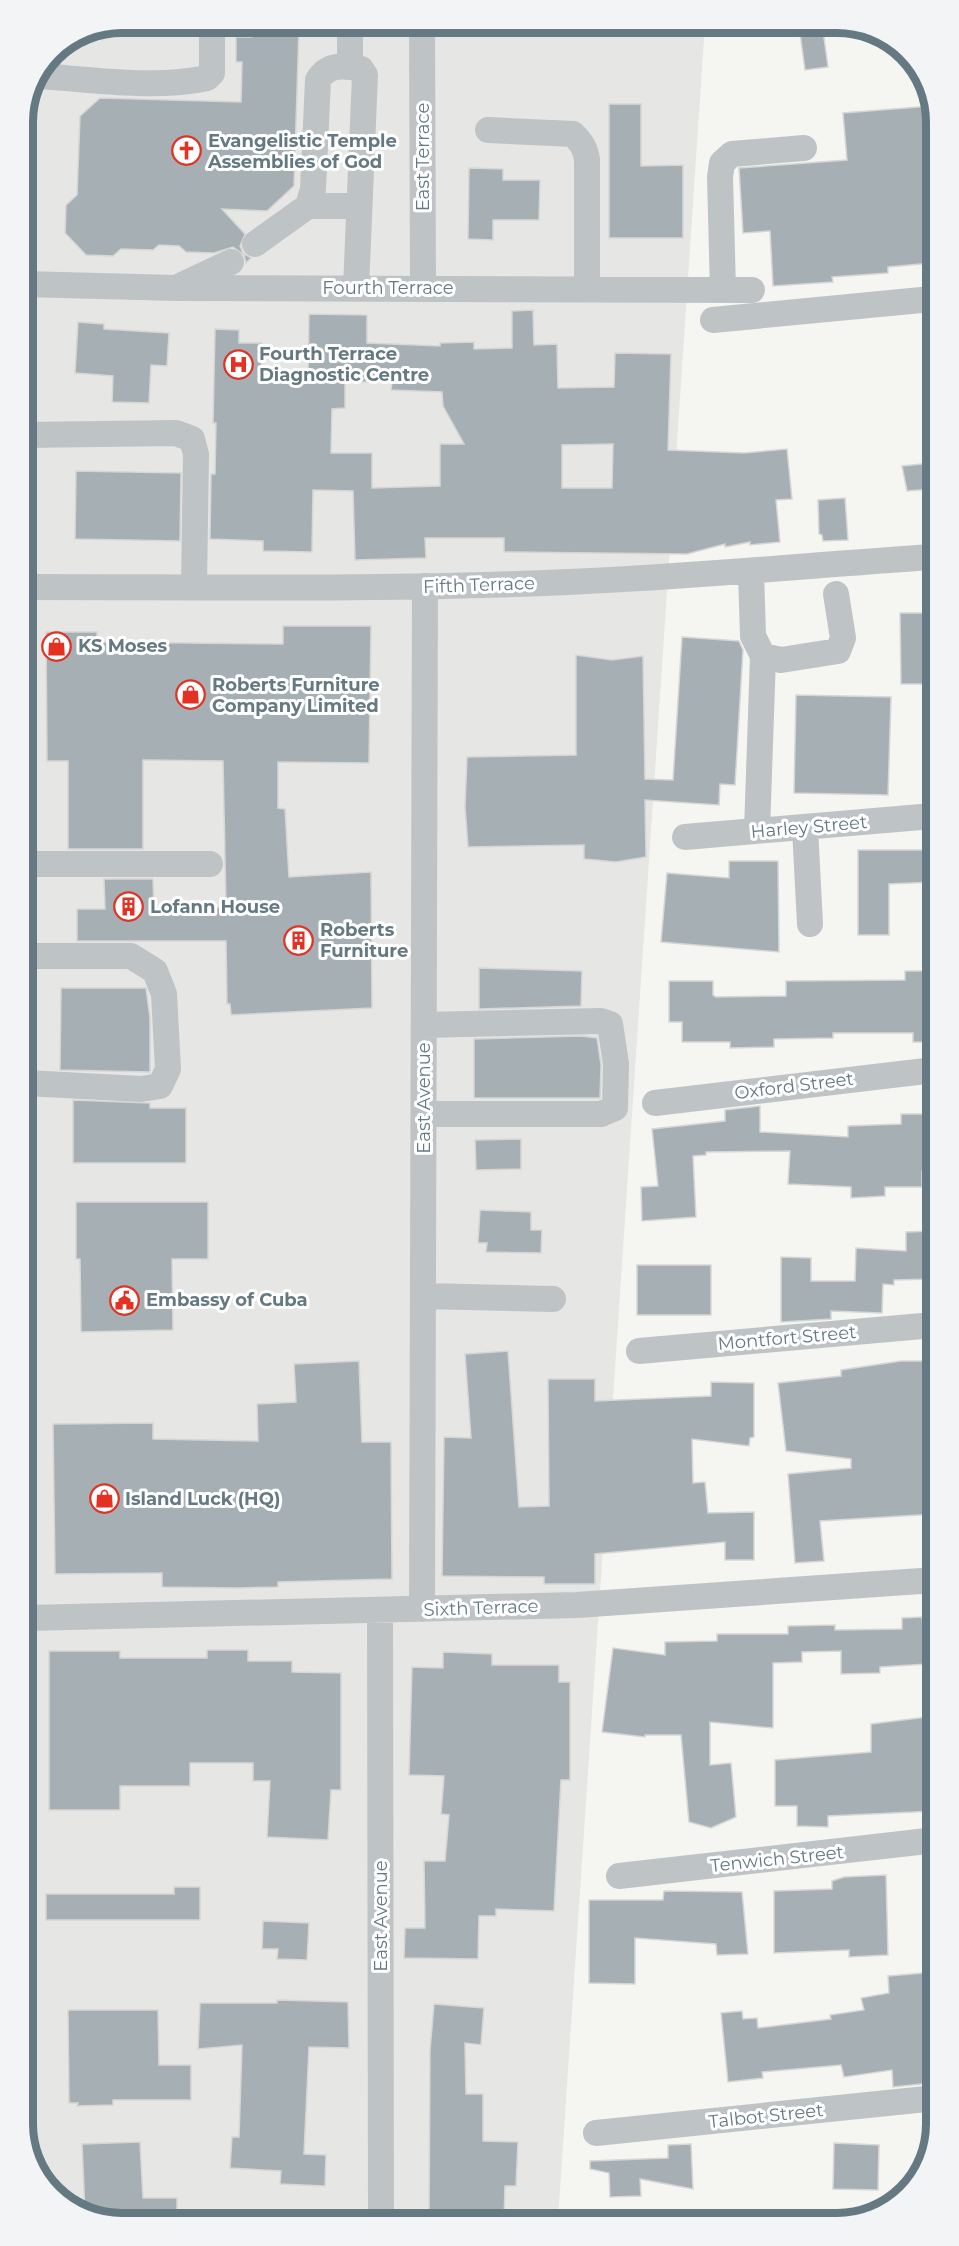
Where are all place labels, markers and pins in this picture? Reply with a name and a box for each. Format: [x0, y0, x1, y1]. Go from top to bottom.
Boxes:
place label: Evangelistic Temple Assemblies of God [207, 130, 397, 173]
church icon: Evangelistic Temple Assemblies of God [171, 135, 203, 167]
place label: Fourth Terrace Diagnostic Centre [259, 343, 429, 386]
hospital icon: Fourth Terrace Diagnostic Centre [222, 348, 254, 380]
shop icon: KS Moses [41, 630, 73, 662]
place label: KS Moses [78, 635, 168, 657]
place label: Roberts Furniture Company Limited [212, 674, 380, 717]
shop icon: Roberts Furniture Company Limited [175, 679, 207, 711]
building icon: Lofann House [113, 891, 145, 923]
place label: Lofann House [150, 896, 280, 918]
place label: Roberts Furniture [320, 919, 408, 962]
building icon: Roberts Furniture [283, 924, 315, 956]
public building icon: Embassy of Cuba [109, 1284, 141, 1316]
place label: Embassy of Cuba [146, 1289, 308, 1311]
shop icon: Island Luck (HQ) [88, 1483, 120, 1515]
place label: Island Luck (HQ) [125, 1488, 280, 1510]

